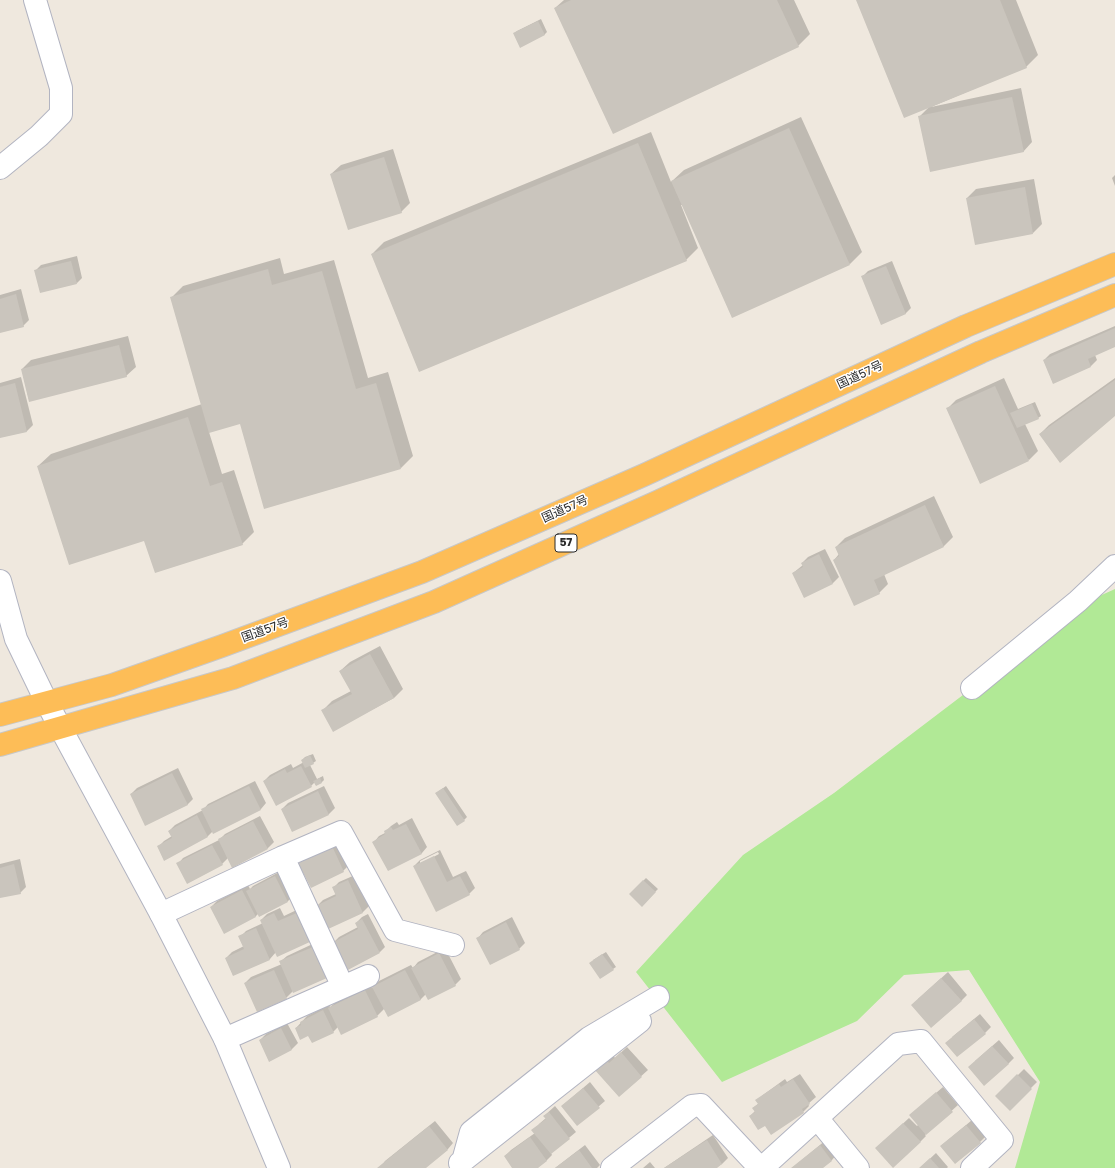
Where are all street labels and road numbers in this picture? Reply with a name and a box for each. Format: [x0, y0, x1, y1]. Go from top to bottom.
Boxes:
street label: 国道57号 [835, 358, 885, 392]
street label: 国道57号 [540, 492, 590, 526]
road number: 57 [555, 534, 577, 552]
street label: 国道57号 [239, 615, 291, 645]

